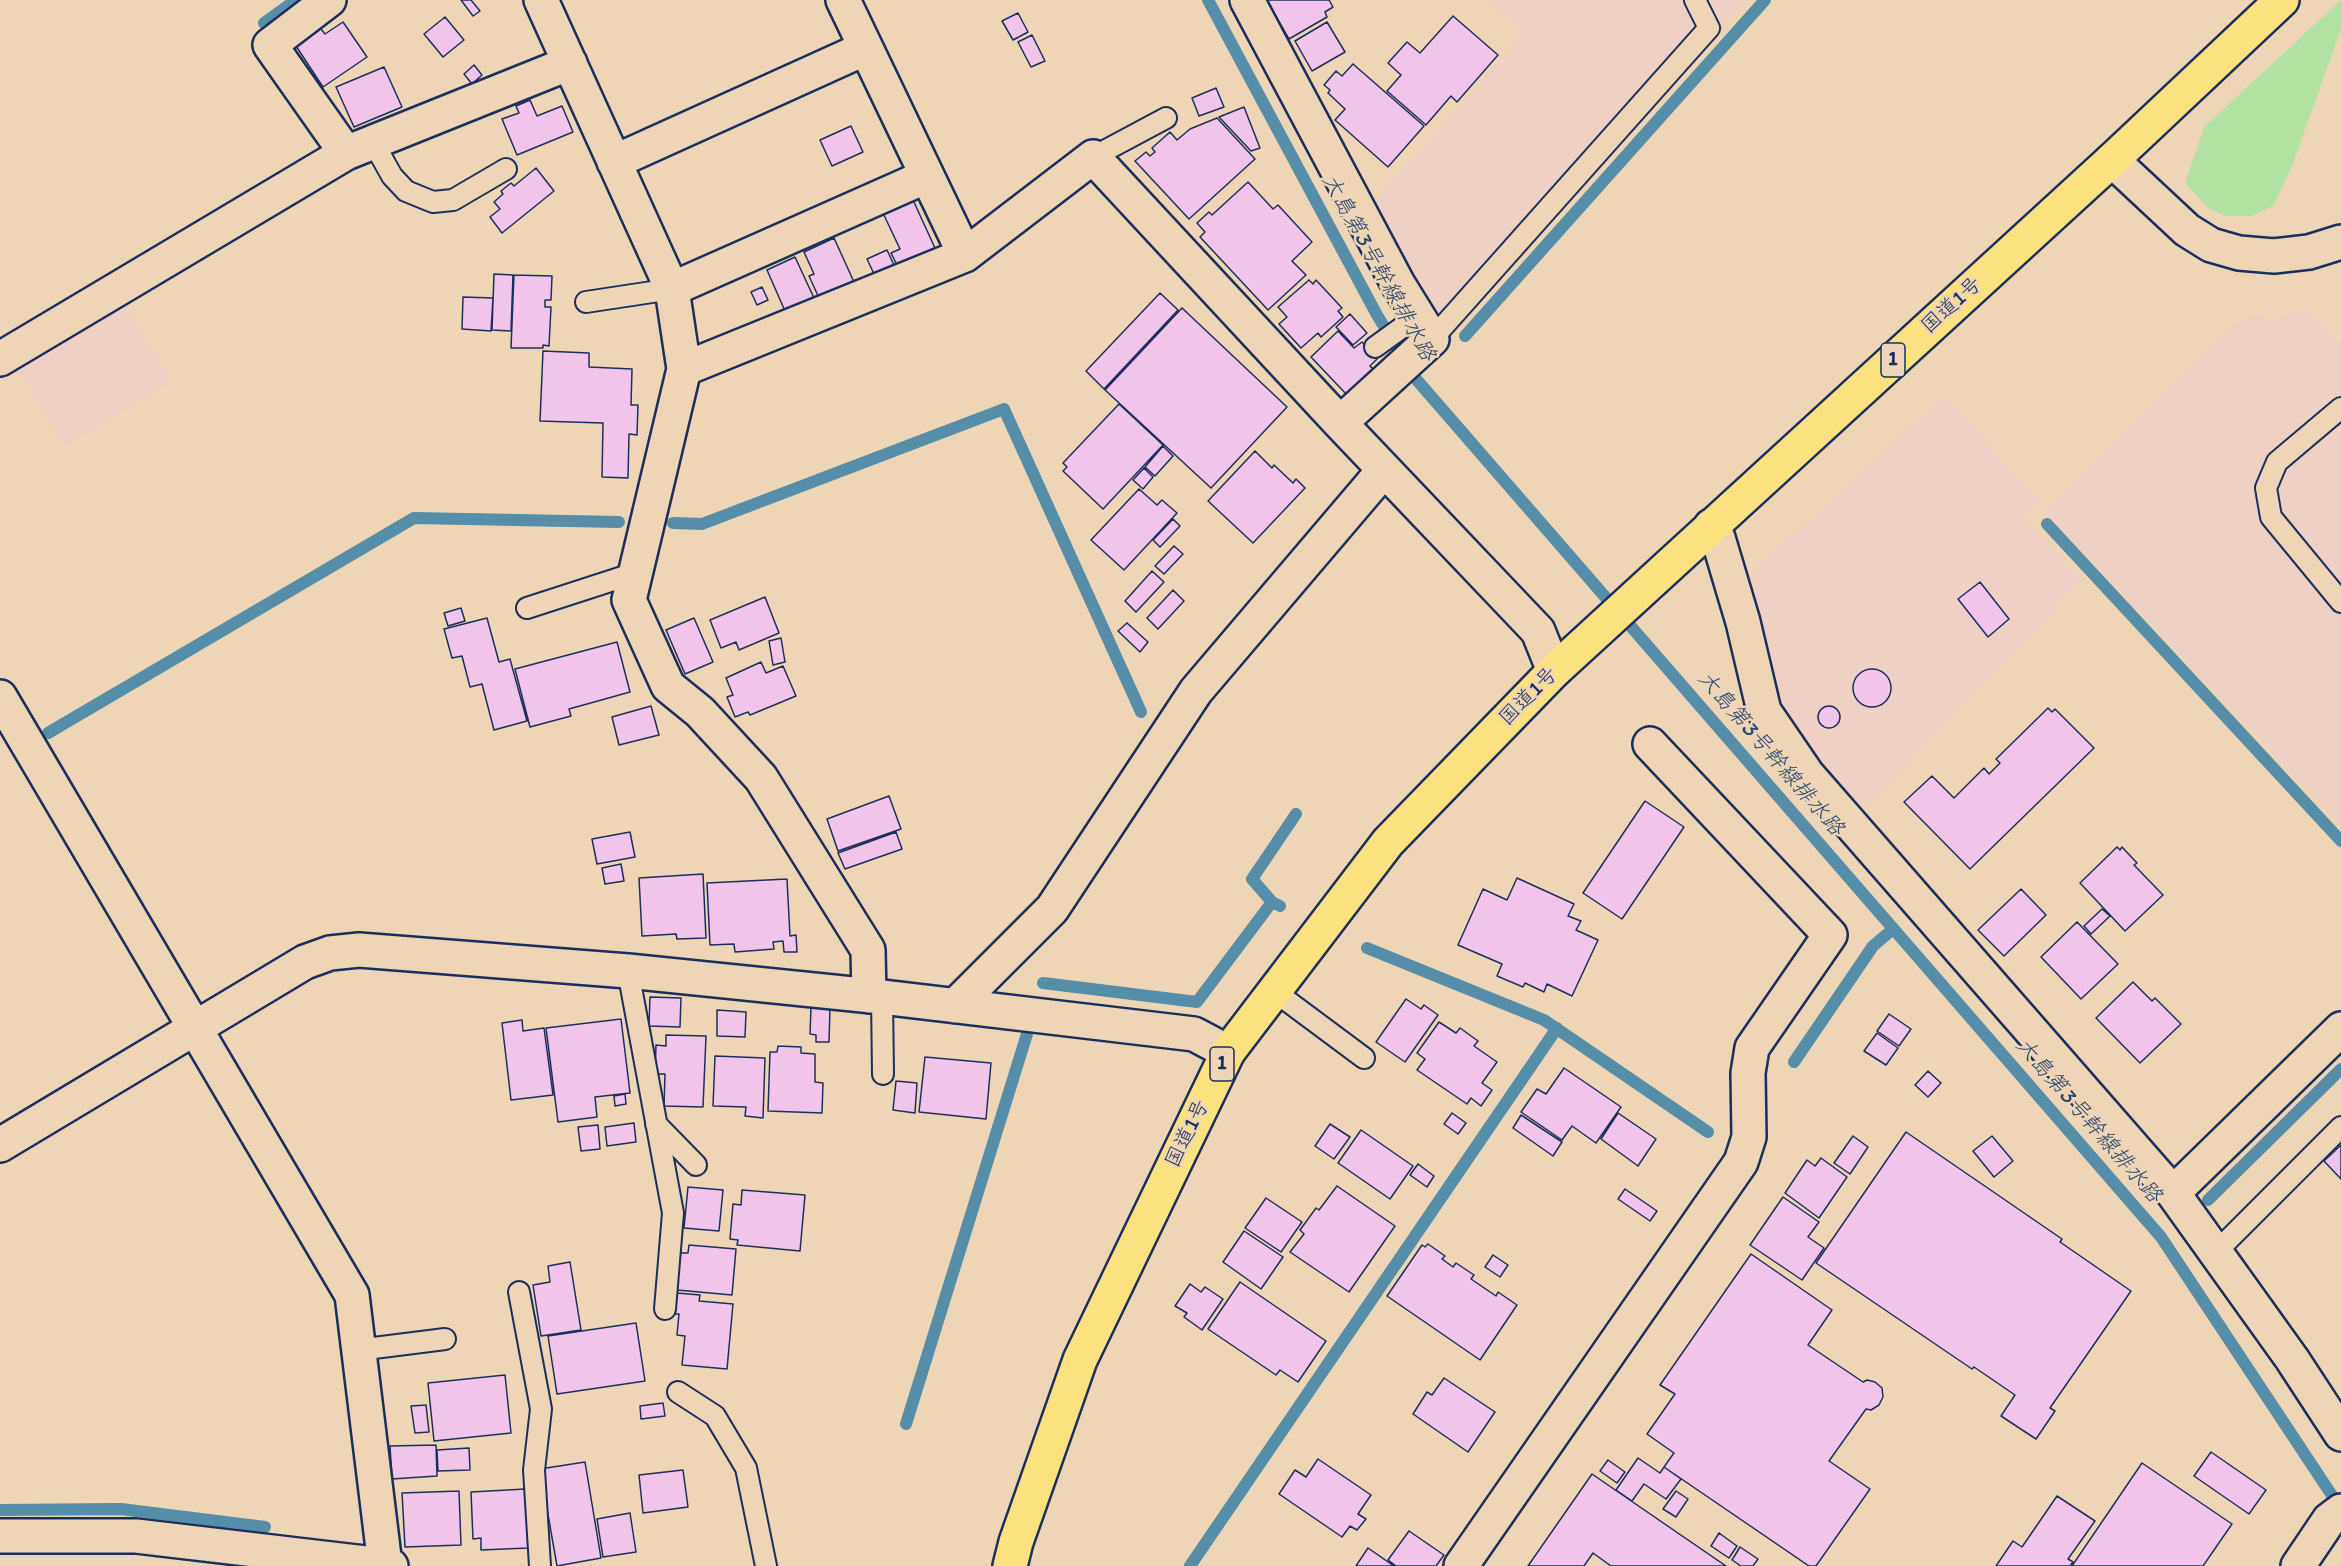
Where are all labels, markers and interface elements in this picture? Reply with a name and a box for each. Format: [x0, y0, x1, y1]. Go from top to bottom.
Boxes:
water label: 大島第3号幹線排水路 [1316, 170, 1440, 366]
street label: 国道1号 [1917, 272, 1987, 340]
road number: 1 [1881, 343, 1905, 377]
street label: 国道1号 [1494, 662, 1564, 732]
water label: 大島第3号幹線排水路 [1691, 666, 1849, 842]
water label: 大島第3号幹線排水路 [2009, 1033, 2167, 1209]
road number: 1 [1210, 1047, 1234, 1081]
street label: 国道1号 [1161, 1096, 1215, 1172]

